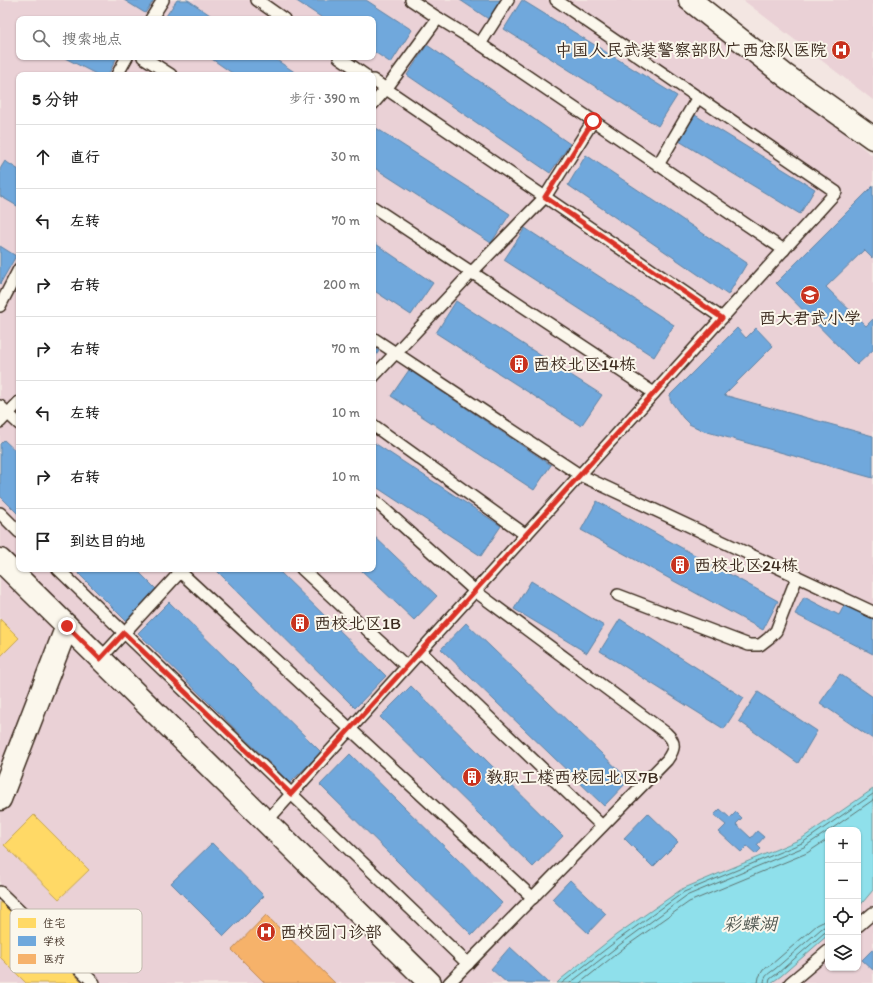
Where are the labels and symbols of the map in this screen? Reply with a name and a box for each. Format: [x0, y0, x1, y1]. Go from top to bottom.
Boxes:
hospital icon: 中国人民武装警察部队广西总队医院 [830, 39, 852, 61]
place label: 中国人民武装警察部队广西总队医院 [555, 40, 827, 60]
route start [584, 112, 602, 130]
school or university icon: 西大君武小学 [799, 284, 821, 306]
place label: 西大君武小学 [759, 308, 861, 328]
building icon: 西校北区14栋 [508, 353, 530, 375]
place label: 西校北区14栋 [533, 354, 636, 374]
building icon: 西校北区24栋 [669, 554, 691, 576]
place label: 西校北区24栋 [694, 555, 798, 575]
building icon: 西校北区1B [289, 612, 311, 634]
place label: 西校北区1B [314, 613, 401, 633]
route end [58, 617, 76, 635]
building icon: 教职工楼西校园北区7B [461, 766, 483, 788]
place label: 教职工楼西校园北区7B [486, 767, 658, 787]
legend [10, 909, 142, 973]
water label: 彩蝶湖 [723, 913, 779, 935]
text: 住宅 [43, 917, 65, 930]
hospital icon: 西校园门诊部 [255, 921, 277, 943]
place label: 西校园门诊部 [280, 922, 382, 942]
text: 学校 [43, 935, 65, 948]
text: 医疗 [43, 953, 65, 966]

